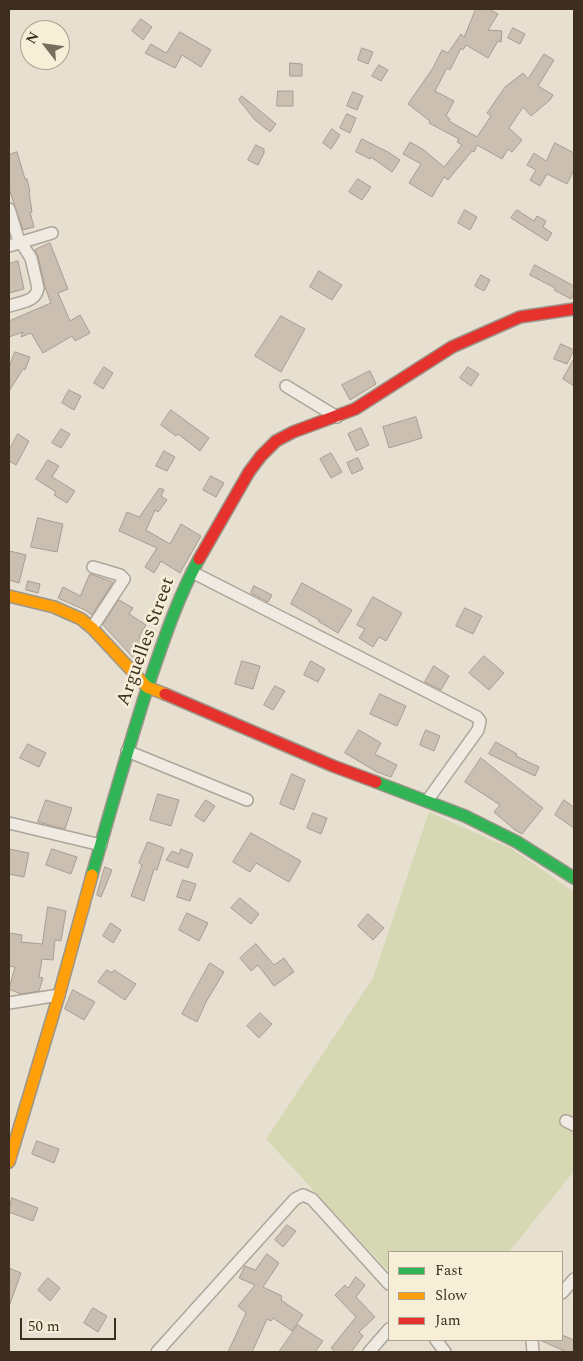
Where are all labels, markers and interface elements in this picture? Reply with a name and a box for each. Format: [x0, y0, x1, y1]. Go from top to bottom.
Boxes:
north arrow [20, 20, 70, 70]
text: N [20, 28, 44, 48]
street label: Arguelles Street [113, 575, 181, 709]
legend [388, 1251, 563, 1341]
text: Fast [435, 1259, 463, 1282]
text: Slow [435, 1284, 467, 1307]
scale bar [22, 1308, 119, 1340]
text: Jam [435, 1309, 461, 1332]
text: 50 m [28, 1315, 60, 1338]

